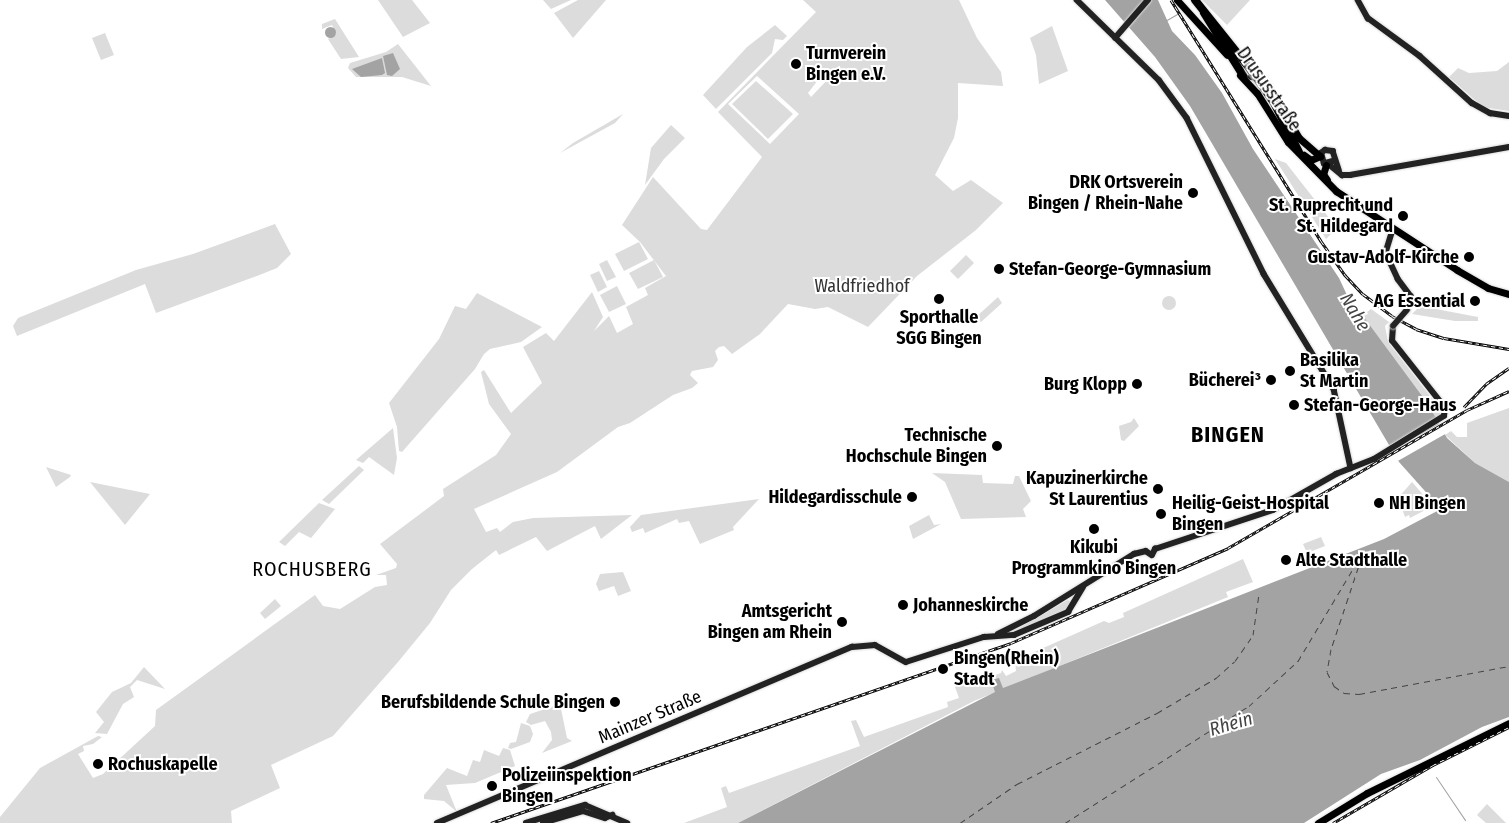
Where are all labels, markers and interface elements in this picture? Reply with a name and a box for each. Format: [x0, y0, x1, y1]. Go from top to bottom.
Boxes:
place label: Turnverein Bingen e.V. [806, 43, 886, 86]
street label: Drususstraße [1232, 43, 1306, 135]
marker: Turnverein Bingen e.V. [790, 58, 802, 70]
place label: DRK Ortsverein Bingen / Rhein-Nahe [1028, 172, 1183, 214]
marker: DRK Ortsverein Bingen / Rhein-Nahe [1187, 187, 1199, 199]
place label: St. Ruprecht und St. Hildegard [1269, 195, 1393, 238]
marker: St. Ruprecht und St. Hildegard [1397, 210, 1409, 222]
place label: Gustav-Adolf-Kirche [1307, 246, 1459, 268]
marker: Gustav-Adolf-Kirche [1463, 251, 1475, 263]
place label: Stefan-George-Gymnasium [1009, 258, 1211, 280]
marker: Stefan-George-Gymnasium [993, 263, 1005, 275]
park label: Waldfriedhof [814, 275, 910, 297]
water label: Nahe [1335, 289, 1375, 335]
place label: AG Essential [1374, 290, 1465, 312]
marker: Sporthalle SGG Bingen [933, 293, 945, 305]
marker: AG Essential [1469, 295, 1481, 307]
place label: Sporthalle SGG Bingen [896, 307, 982, 350]
place label: Basilika St Martin [1300, 350, 1368, 392]
marker: Basilika St Martin [1284, 365, 1296, 377]
place label: Bücherei³ [1189, 369, 1261, 391]
place label: Burg Klopp [1044, 373, 1127, 395]
marker: Bücherei³ [1265, 374, 1277, 386]
marker: Burg Klopp [1131, 378, 1143, 390]
place label: Stefan-George-Haus [1304, 394, 1456, 416]
marker: Stefan-George-Haus [1288, 399, 1300, 411]
district label: BINGEN [1190, 422, 1266, 448]
place label: Technische Hochschule Bingen [846, 425, 987, 468]
marker: Technische Hochschule Bingen [991, 440, 1003, 452]
place label: Kapuzinerkirche St Laurentius [1026, 468, 1148, 510]
marker: Kapuzinerkirche St Laurentius [1152, 483, 1164, 495]
place label: Hildegardisschule [768, 486, 902, 508]
marker: Hildegardisschule [906, 491, 918, 503]
place label: NH Bingen [1389, 492, 1466, 514]
place label: Heilig-Geist-Hospital Bingen [1172, 493, 1329, 536]
marker: NH Bingen [1373, 497, 1385, 509]
marker: Heilig-Geist-Hospital Bingen [1154, 507, 1168, 521]
marker: Kikubi Programmkino Bingen [1088, 523, 1100, 535]
place label: Kikubi Programmkino Bingen [1012, 537, 1176, 580]
place label: Alte Stadthalle [1296, 549, 1407, 571]
marker: Alte Stadthalle [1280, 554, 1292, 566]
district label: ROCHUSBERG [251, 557, 373, 581]
place label: Johanneskirche [913, 594, 1028, 616]
marker: Johanneskirche [897, 599, 909, 611]
place label: Amtsgericht Bingen am Rhein [708, 601, 832, 644]
marker: Amtsgericht Bingen am Rhein [836, 616, 848, 628]
place label: Bingen(Rhein) Stadt [954, 648, 1059, 691]
marker: Bingen(Rhein) Stadt [936, 662, 950, 676]
street label: Mainzer Straße [595, 686, 705, 748]
place label: Berufsbildende Schule Bingen [381, 691, 605, 713]
marker: Berufsbildende Schule Bingen [609, 696, 621, 708]
water label: Rhein [1207, 707, 1255, 741]
place label: Rochuskapelle [108, 753, 218, 775]
marker: Rochuskapelle [92, 758, 104, 770]
place label: Polizeiinspektion Bingen [502, 765, 632, 808]
marker: Polizeiinspektion Bingen [486, 780, 498, 792]

